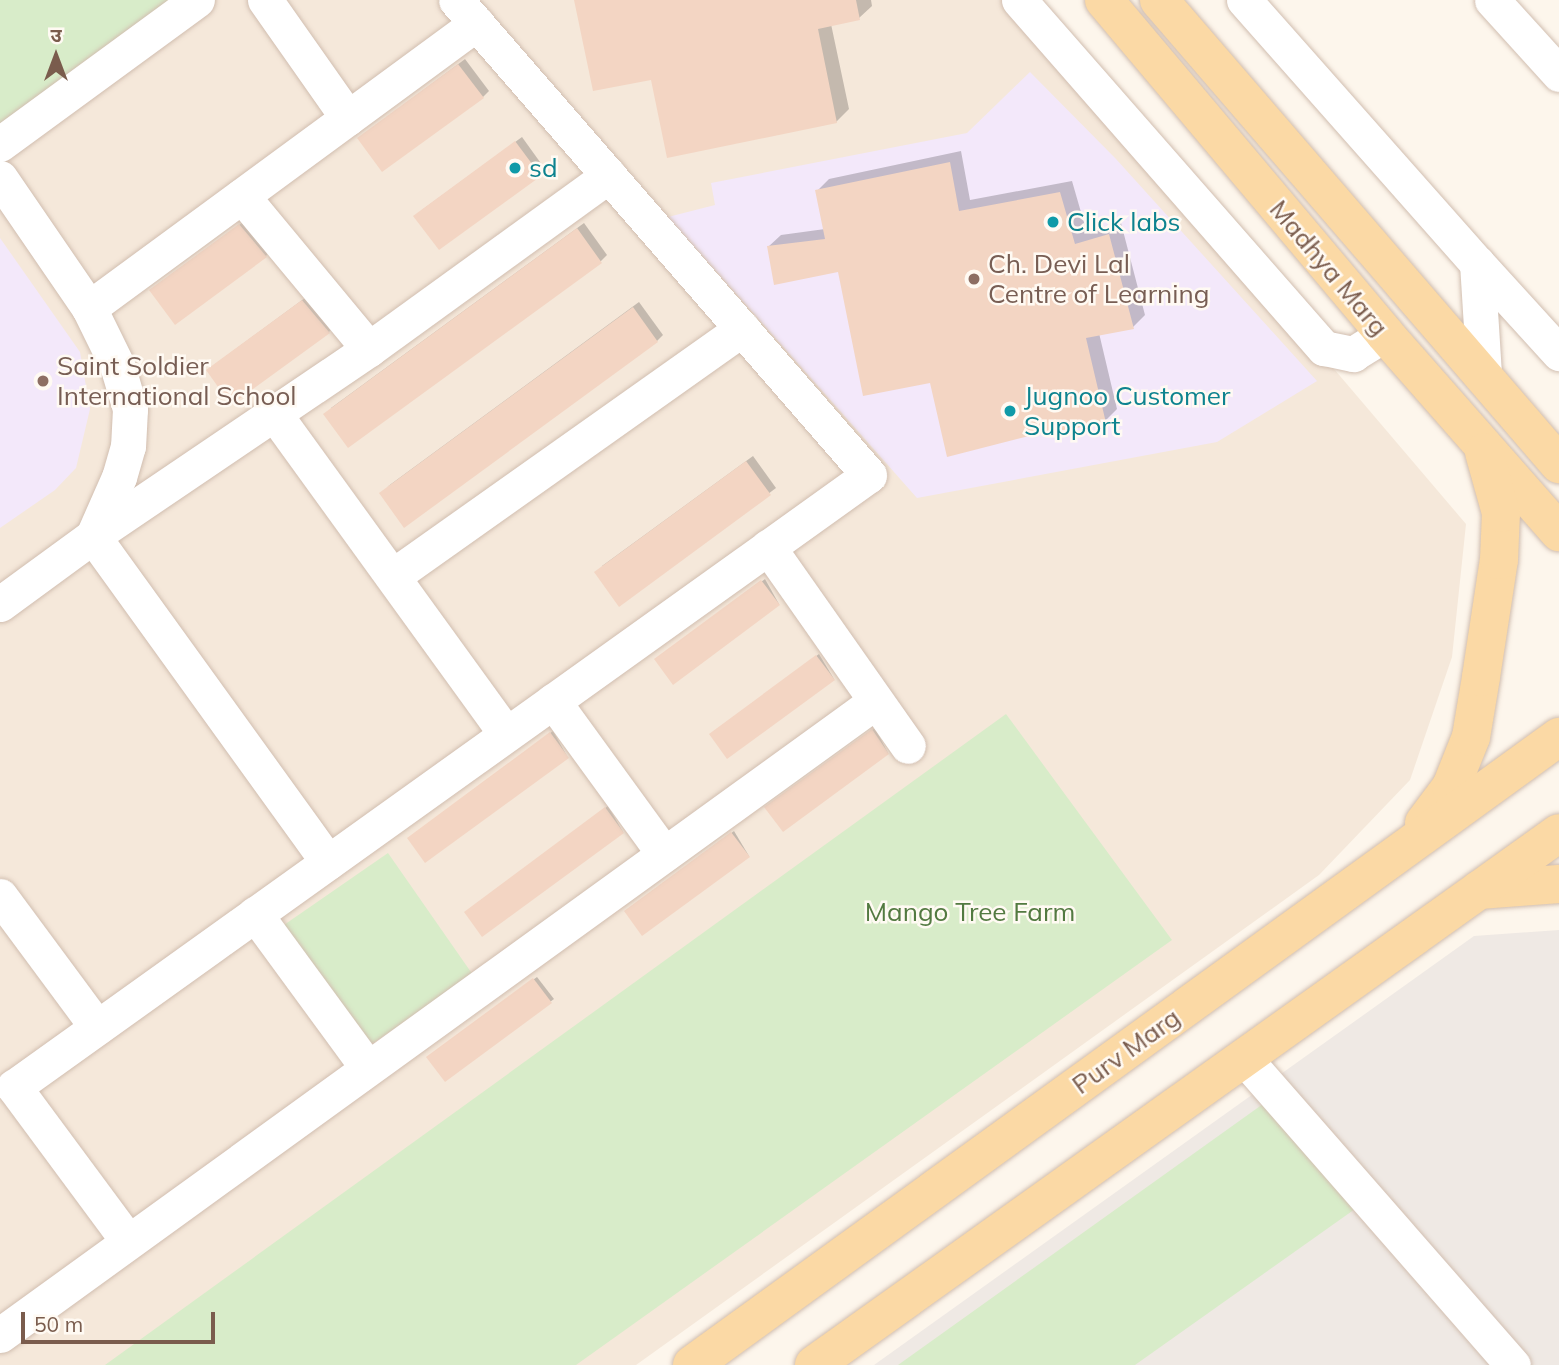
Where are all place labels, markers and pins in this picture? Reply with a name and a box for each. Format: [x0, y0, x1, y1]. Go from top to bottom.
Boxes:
place label: sd [529, 152, 557, 184]
marker: sd [507, 160, 523, 176]
place label: Click labs [1067, 206, 1180, 238]
marker: Click labs [1045, 214, 1061, 230]
place label: Ch. Devi Lal Centre of Learning [988, 248, 1209, 310]
marker: Ch. Devi Lal Centre of Learning [966, 271, 982, 287]
place label: Saint Soldier International School [57, 350, 296, 412]
marker: Saint Soldier International School [35, 373, 51, 389]
place label: Jugnoo Customer Support [1024, 380, 1230, 442]
marker: Jugnoo Customer Support [1002, 403, 1018, 419]

